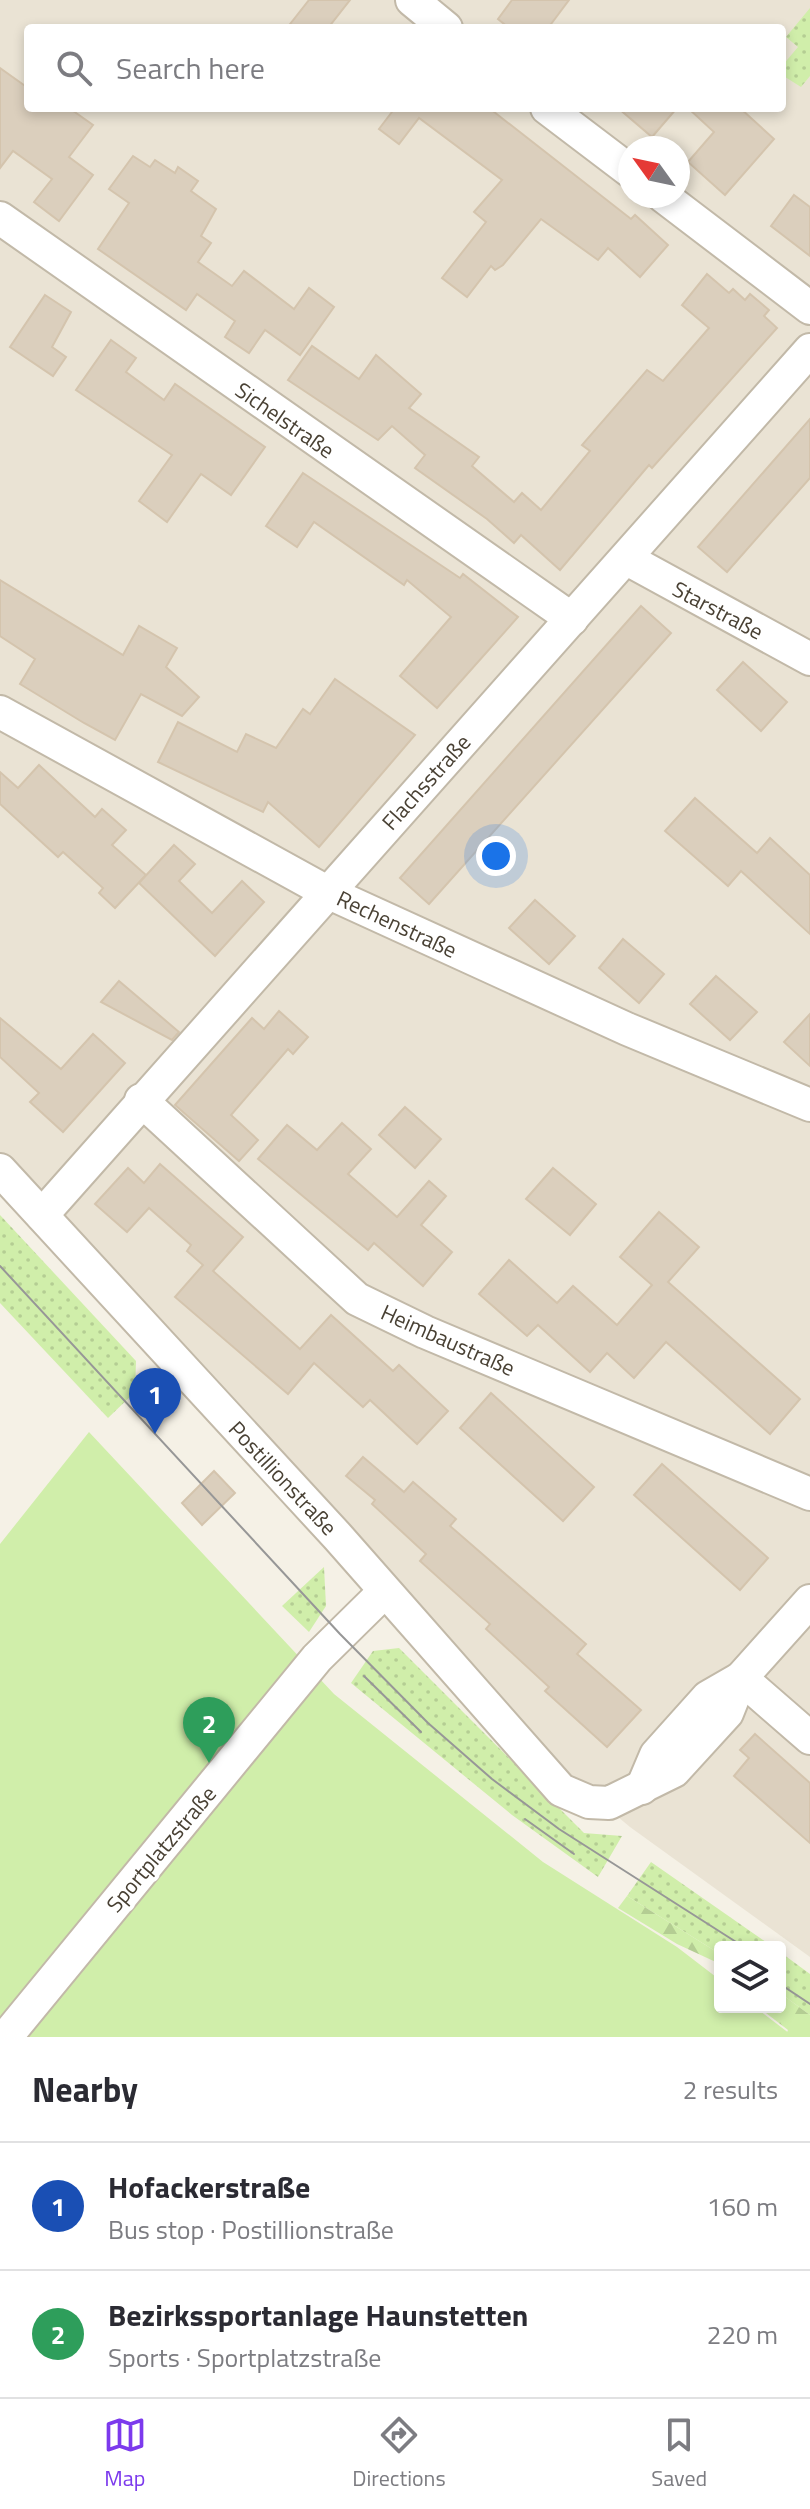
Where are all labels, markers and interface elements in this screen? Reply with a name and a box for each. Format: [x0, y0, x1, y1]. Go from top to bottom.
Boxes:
search box [24, 24, 786, 112]
text: Search here [116, 45, 265, 91]
icon: search [52, 46, 96, 90]
north arrow [618, 136, 690, 208]
street label: Sichelstraße [228, 373, 342, 467]
street label: Starstraße [667, 572, 769, 648]
street label: Flachsstraße [373, 726, 479, 838]
your location [476, 836, 516, 876]
street label: Rechenstraße [331, 881, 463, 967]
street label: Heimbaustraße [375, 1295, 521, 1385]
pin: 1 [129, 1368, 181, 1434]
street label: Postillionstraße [221, 1413, 345, 1543]
pin: 2 [183, 1697, 235, 1763]
street label: Sportplatzstraße [98, 1778, 224, 1920]
map controls [714, 1941, 786, 2013]
button: layers [714, 1941, 786, 2013]
text: Nearby [32, 2063, 138, 2115]
text: 2 results [683, 2070, 778, 2109]
text: Hofackerstraße [108, 2164, 310, 2210]
text: 1 [51, 2187, 65, 2226]
text: 160 m [707, 2187, 778, 2226]
text: Bus stop · Postillionstraße [108, 2210, 394, 2249]
text: Bezirkssportanlage Haunstetten [108, 2292, 528, 2338]
text: 2 [51, 2315, 65, 2354]
text: 220 m [707, 2315, 778, 2354]
text: Sports · Sportplatzstraße [108, 2338, 381, 2377]
tab: Map [103, 2413, 147, 2495]
tab: Directions [352, 2413, 446, 2495]
tab: Saved [651, 2413, 707, 2495]

